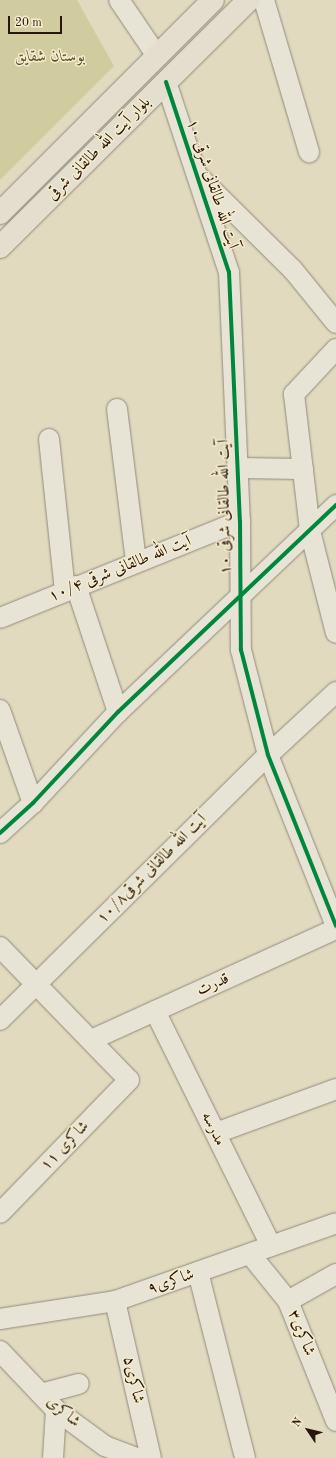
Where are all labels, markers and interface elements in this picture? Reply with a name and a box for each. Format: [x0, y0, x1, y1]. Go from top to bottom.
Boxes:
scale bar [10, 8, 64, 34]
text: 20 m [15, 17, 42, 29]
park label: بوستان شقایق [15, 47, 85, 67]
street label: بلوار آیت الله طالقانی شرقی [43, 93, 155, 205]
street label: آیت الله طالقانی شرقی ۱۰ [182, 117, 242, 251]
street label: آیت الله طالقانی شرقی ۱۰ [214, 439, 236, 575]
street label: آیت الله طالقانی شرقی ۱۰/۴ [46, 532, 194, 606]
street label: آیت الله طالقانی شرقی۱۰/۸ [93, 810, 211, 928]
street label: قدرت [194, 969, 232, 1001]
street label: مدرسه [197, 1109, 229, 1149]
street label: شاکری ۱۱ [37, 1117, 93, 1175]
street label: شاکری۹ [145, 1265, 197, 1299]
street label: شاکری۳ [283, 1307, 319, 1359]
street label: شاکری۵ [118, 1355, 148, 1405]
street label: شاکری [42, 1392, 84, 1432]
north arrow [288, 1410, 328, 1450]
text: N [291, 1416, 305, 1429]

